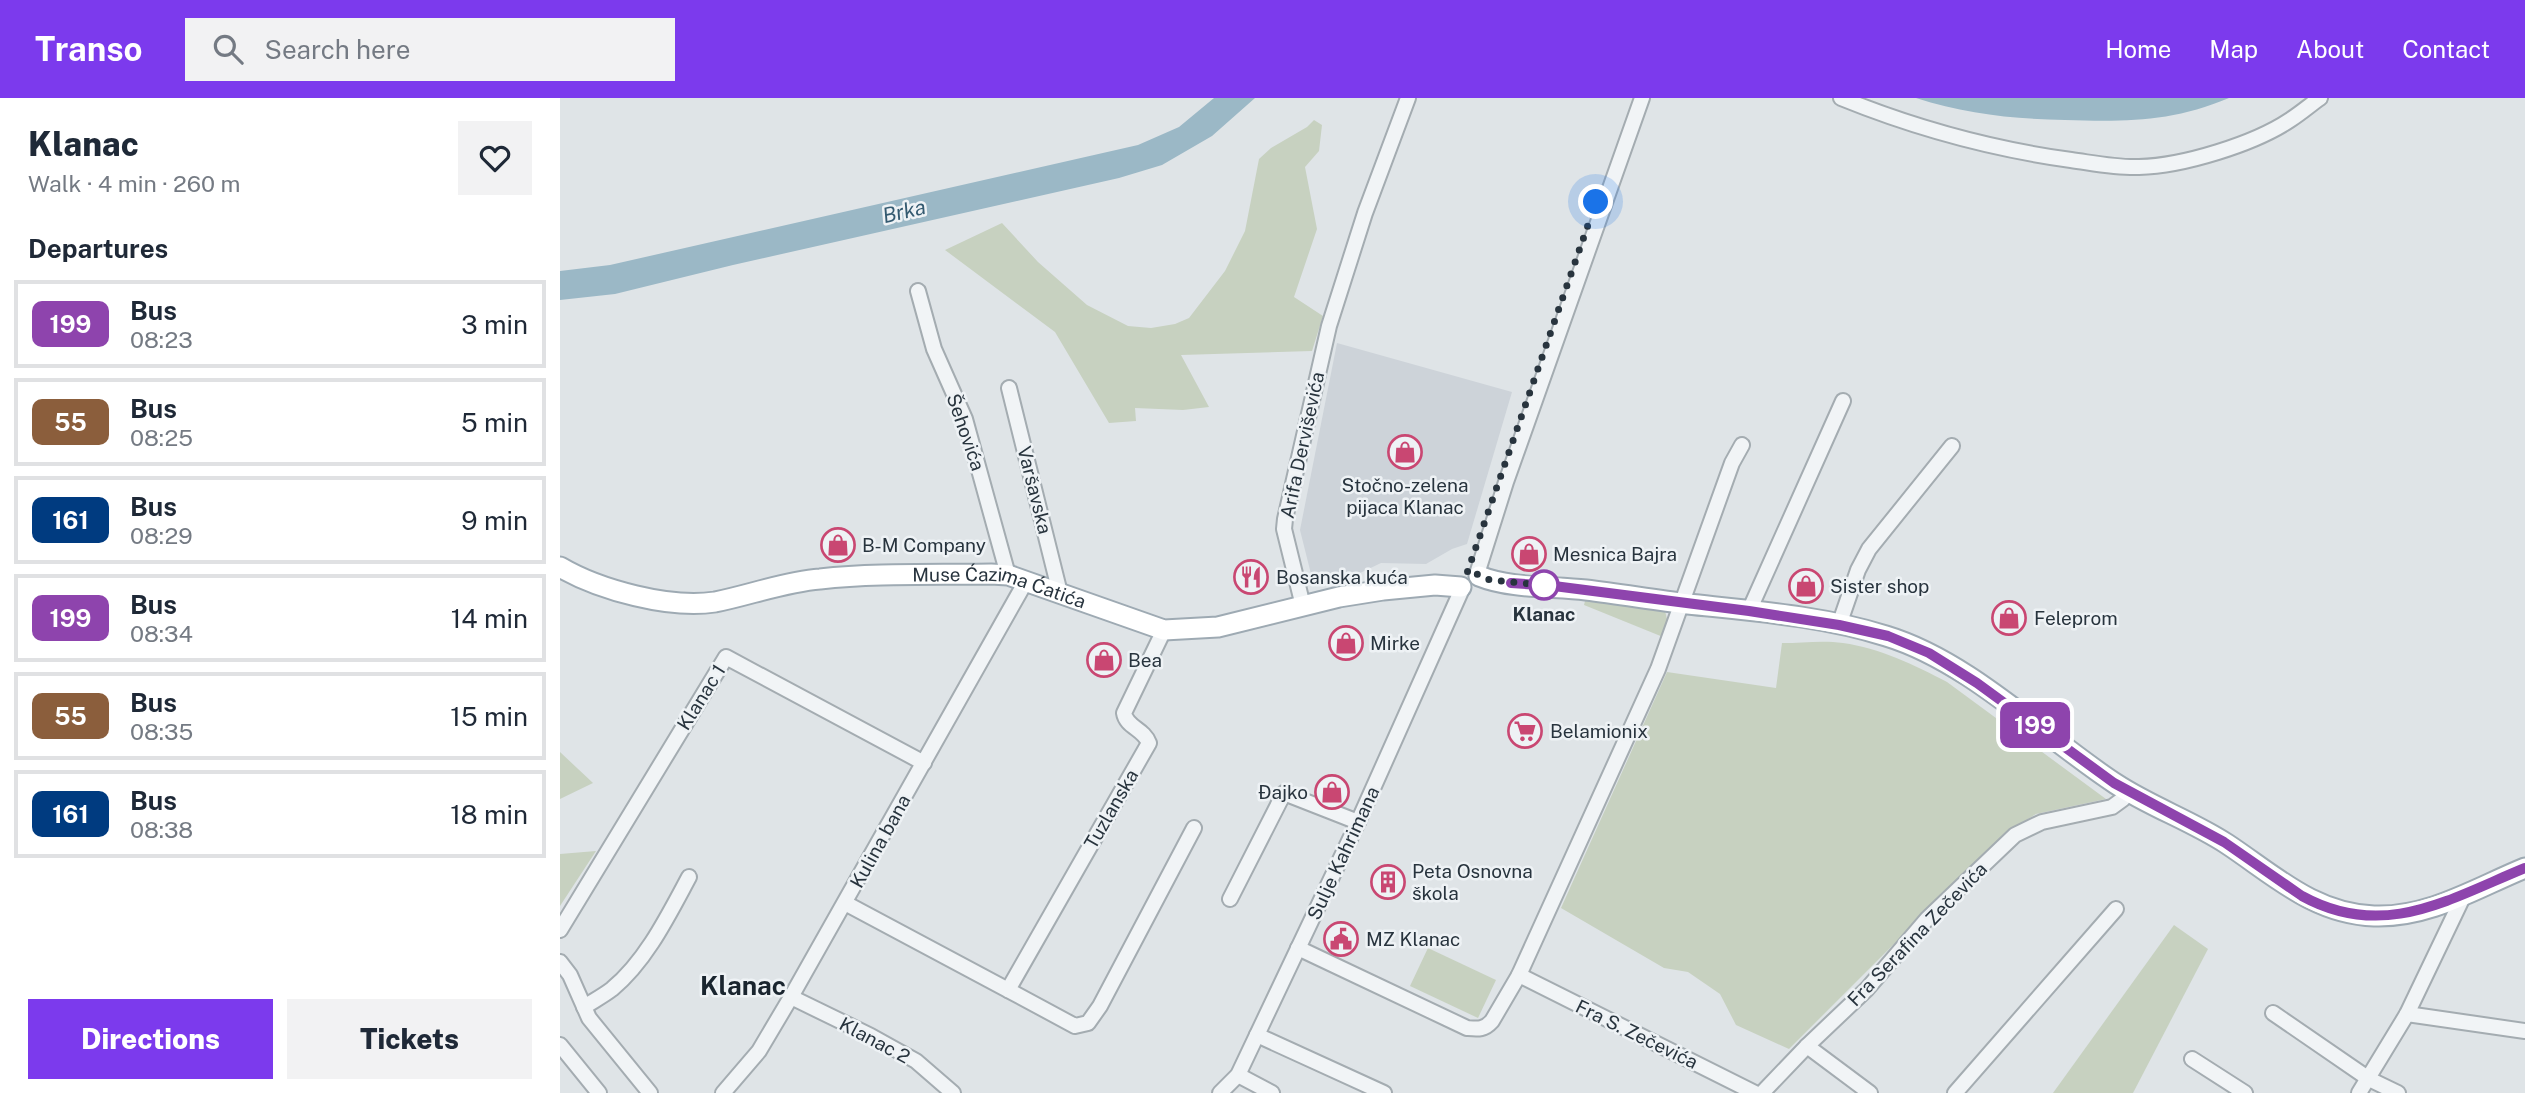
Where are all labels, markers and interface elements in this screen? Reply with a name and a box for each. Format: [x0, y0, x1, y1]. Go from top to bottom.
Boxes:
search box [185, 18, 675, 81]
text: Transo [35, 30, 143, 68]
icon: search [209, 30, 247, 68]
text: Search here [265, 34, 411, 65]
text: Home [2105, 35, 2171, 63]
text: Map [2209, 35, 2258, 63]
text: About [2296, 35, 2364, 63]
text: Contact [2402, 35, 2490, 63]
button: heart [458, 121, 532, 195]
text: Klanac [28, 125, 139, 163]
text: Walk · 4 min · 260 m [28, 170, 241, 197]
your location [1578, 184, 1613, 219]
water label: Brka [880, 194, 928, 228]
text: Departures [28, 233, 168, 264]
text: Bus [130, 295, 177, 326]
text: 3 min [461, 309, 528, 340]
text: 199 [50, 310, 91, 338]
text: 08:23 [130, 326, 193, 353]
street label: Arifa Derviševića [1276, 370, 1328, 520]
street label: Šehovića [943, 391, 989, 473]
text: Bus [130, 393, 177, 424]
text: 5 min [461, 407, 528, 438]
text: 55 [54, 408, 87, 436]
text: 08:25 [130, 424, 193, 451]
shop icon: Stočno-zelena pijaca Klanac [1386, 433, 1424, 471]
street label: Varšavska [1013, 444, 1057, 536]
place label: Stočno-zelena pijaca Klanac [1342, 474, 1468, 518]
text: Bus [130, 491, 177, 522]
text: 9 min [461, 505, 528, 536]
text: 161 [52, 506, 89, 534]
text: 08:29 [130, 522, 193, 549]
shop icon: B-M Company [819, 526, 857, 564]
place label: B-M Company [862, 534, 986, 556]
shop icon: Mesnica Bajra [1510, 535, 1548, 573]
place label: Mesnica Bajra [1553, 543, 1677, 565]
restaurant icon: Bosanska kuća [1232, 558, 1270, 596]
street label: Muse Ćazima Ćatića [912, 563, 1089, 613]
place label: Bosanska kuća [1276, 566, 1408, 588]
shop icon: Sister shop [1787, 567, 1825, 605]
marker: Klanac [1529, 570, 1559, 600]
place label: Sister shop [1830, 575, 1929, 597]
text: Bus [130, 589, 177, 620]
shop icon: Feleprom [1990, 599, 2028, 637]
text: 14 min [451, 603, 528, 634]
place label: Klanac [1513, 603, 1575, 625]
text: 199 [50, 604, 91, 632]
place label: Feleprom [2034, 607, 2118, 629]
text: 08:34 [130, 620, 193, 647]
shop icon: Mirke [1327, 624, 1365, 662]
place label: Mirke [1370, 632, 1420, 654]
shop icon: Bea [1085, 641, 1123, 679]
place label: Bea [1128, 649, 1162, 671]
street label: Klanac 1 [672, 660, 730, 734]
text: Bus [130, 687, 177, 718]
text: 15 min [450, 701, 528, 732]
text: 55 [54, 702, 87, 730]
line badge: 199 [1995, 702, 2075, 748]
text: 199 [2014, 711, 2056, 739]
supermarket icon: Belamionix [1506, 712, 1544, 750]
text: 08:35 [130, 718, 193, 745]
place label: Belamionix [1550, 720, 1648, 742]
street label: Tuzlanska [1079, 765, 1143, 853]
shop icon: Đajko [1313, 773, 1351, 811]
place label: Đajko [1258, 781, 1308, 803]
street label: Sulje Kahrimana [1302, 783, 1384, 923]
text: Bus [130, 785, 177, 816]
street label: Kulina bana [845, 791, 915, 891]
text: 18 min [450, 799, 528, 830]
text: 161 [52, 800, 89, 828]
text: 08:38 [130, 816, 193, 843]
street label: Fra Serafina Zečevića [1843, 858, 1991, 1010]
place label: Peta Osnovna škola [1412, 860, 1533, 904]
building icon: Peta Osnovna škola [1369, 863, 1407, 901]
public building icon: MZ Klanac [1322, 920, 1360, 958]
place label: MZ Klanac [1366, 928, 1460, 950]
district label: Klanac [700, 970, 786, 1001]
street label: Fra S. Zečevića [1572, 995, 1702, 1073]
button: Directions [28, 999, 273, 1079]
button: Tickets [287, 999, 532, 1079]
street label: Klanac 2 [836, 1012, 914, 1068]

